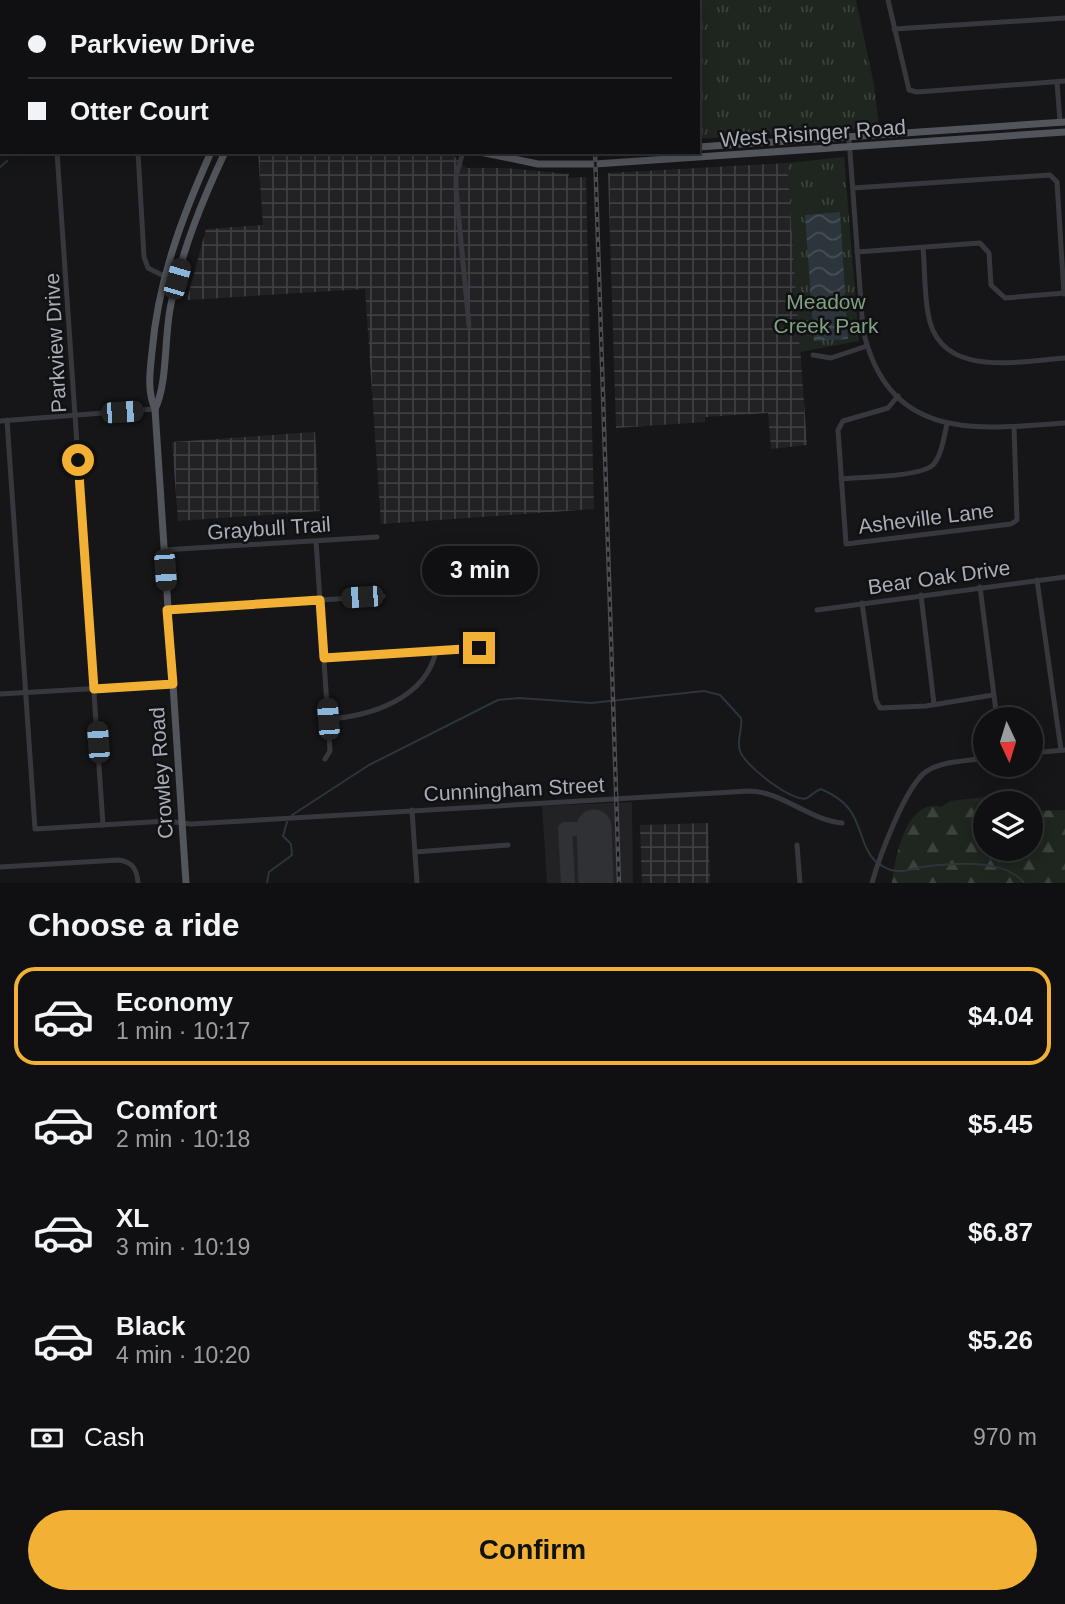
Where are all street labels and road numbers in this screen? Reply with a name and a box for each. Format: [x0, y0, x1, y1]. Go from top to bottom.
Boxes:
street label: West Risinger Road [719, 115, 907, 151]
street label: Parkview Drive [40, 272, 70, 414]
street label: Asheville Lane [857, 498, 995, 538]
street label: Graybull Trail [206, 512, 332, 544]
street label: Bear Oak Drive [866, 556, 1012, 598]
street label: Crowley Road [145, 706, 177, 840]
street label: Cunningham Street [423, 773, 605, 805]

